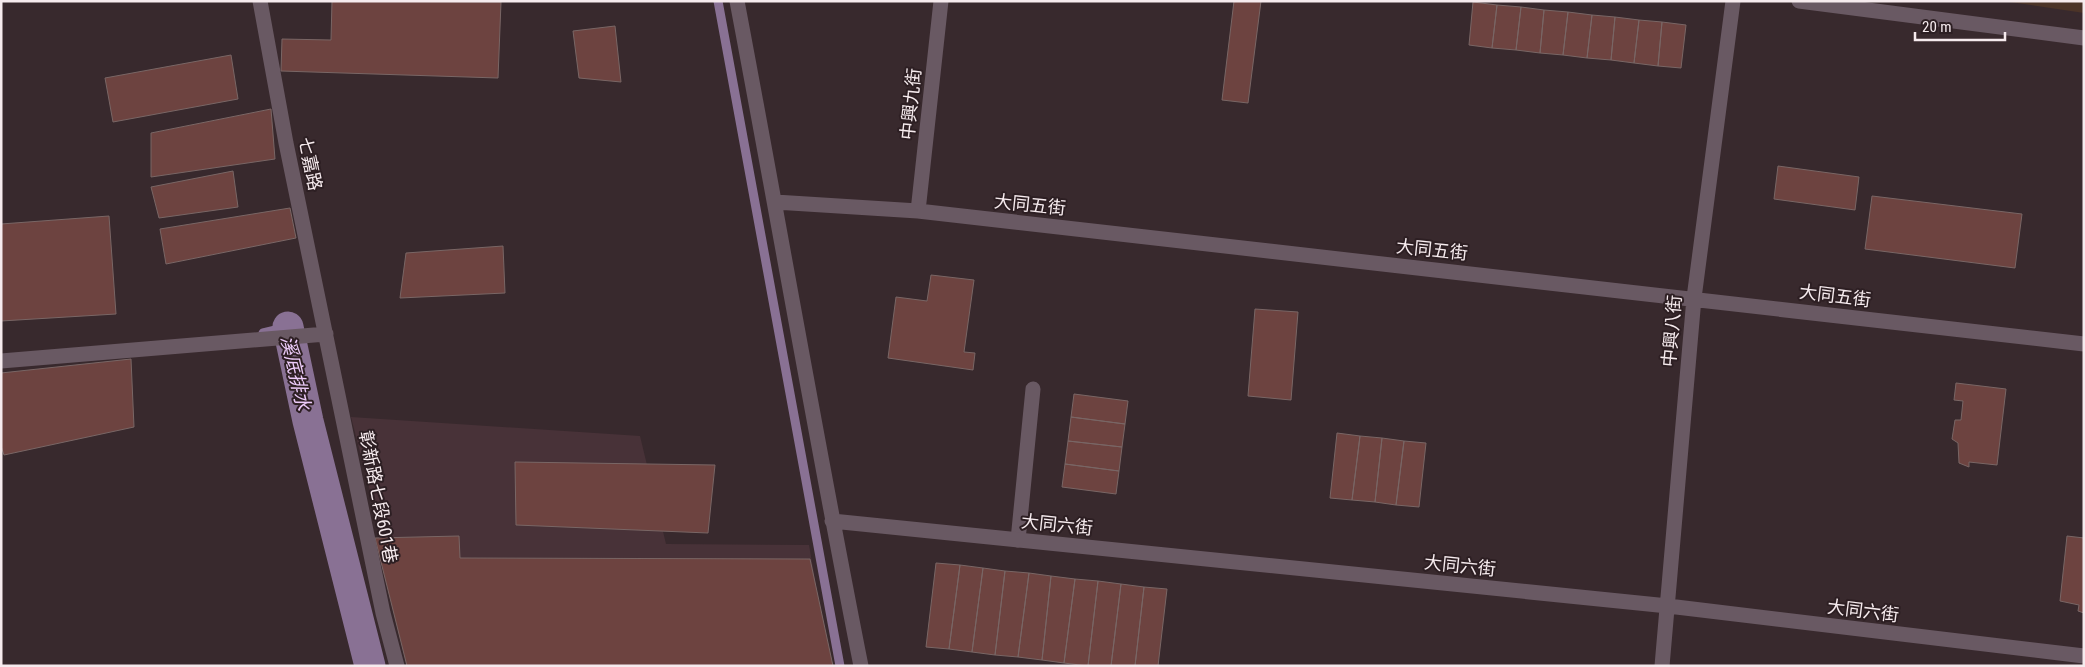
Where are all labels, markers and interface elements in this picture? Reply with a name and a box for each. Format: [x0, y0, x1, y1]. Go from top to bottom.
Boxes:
scale bar [1915, 10, 2005, 42]
text: 20 m [1922, 18, 1952, 36]
street label: 中興九街 [896, 67, 925, 141]
street label: 七嘉路 [295, 135, 326, 192]
street label: 大同五街 [993, 190, 1067, 219]
street label: 大同五街 [1395, 235, 1469, 264]
street label: 大同五街 [1798, 281, 1872, 310]
street label: 中興八街 [1658, 294, 1685, 368]
water label: 溪底排水 [276, 333, 315, 414]
street label: 彰新路七段601巷 [355, 429, 402, 565]
street label: 大同六街 [1020, 510, 1094, 539]
street label: 大同六街 [1423, 551, 1497, 580]
street label: 大同六街 [1826, 596, 1900, 625]

